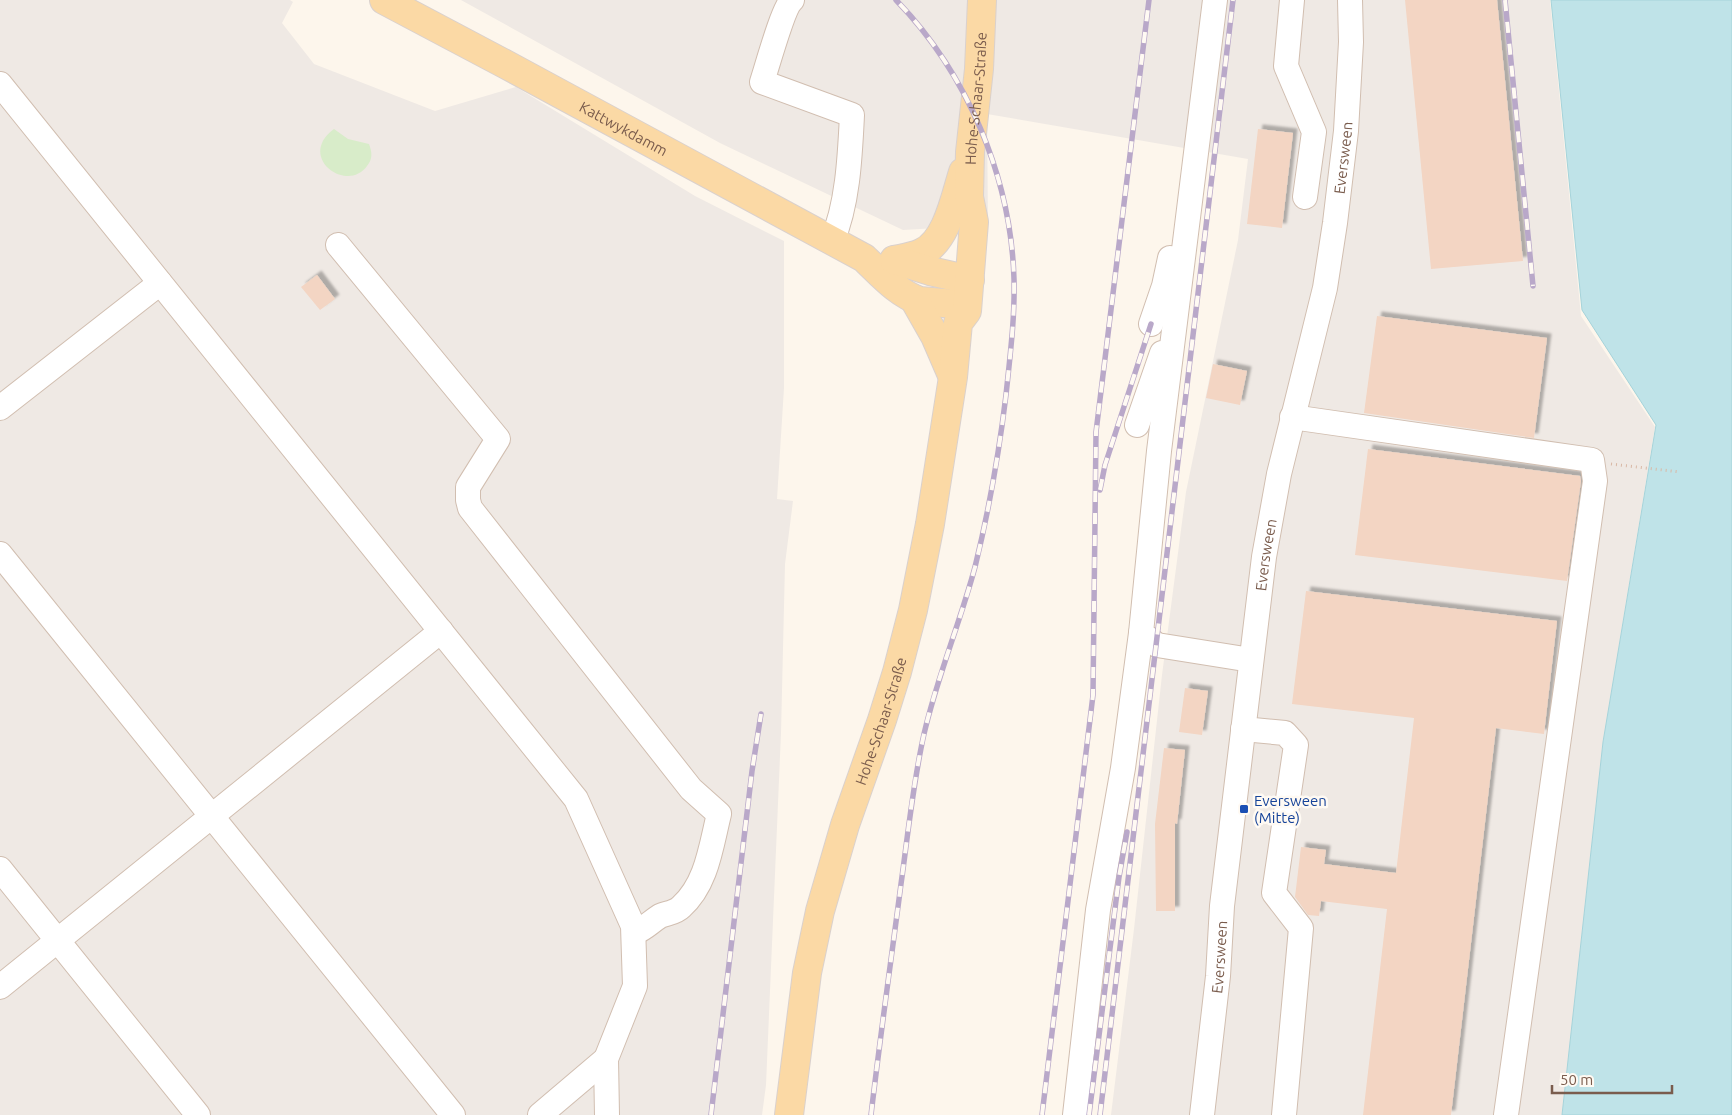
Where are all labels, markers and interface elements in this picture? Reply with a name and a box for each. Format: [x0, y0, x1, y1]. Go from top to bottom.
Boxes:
street label: Hohe-Schaar-Straße [961, 32, 989, 165]
street label: Kattwykdamm [577, 98, 671, 159]
street label: Eversween [1330, 121, 1355, 195]
street label: Eversween [1252, 517, 1279, 592]
street label: Hohe-Schaar-Straße [851, 655, 909, 787]
place label: Eversween (Mitte) [1254, 792, 1327, 826]
marker: Eversween (Mitte) [1238, 803, 1250, 815]
street label: Eversween [1208, 920, 1230, 994]
scale bar [1552, 1062, 1672, 1094]
text: 50 m [1560, 1071, 1593, 1088]

